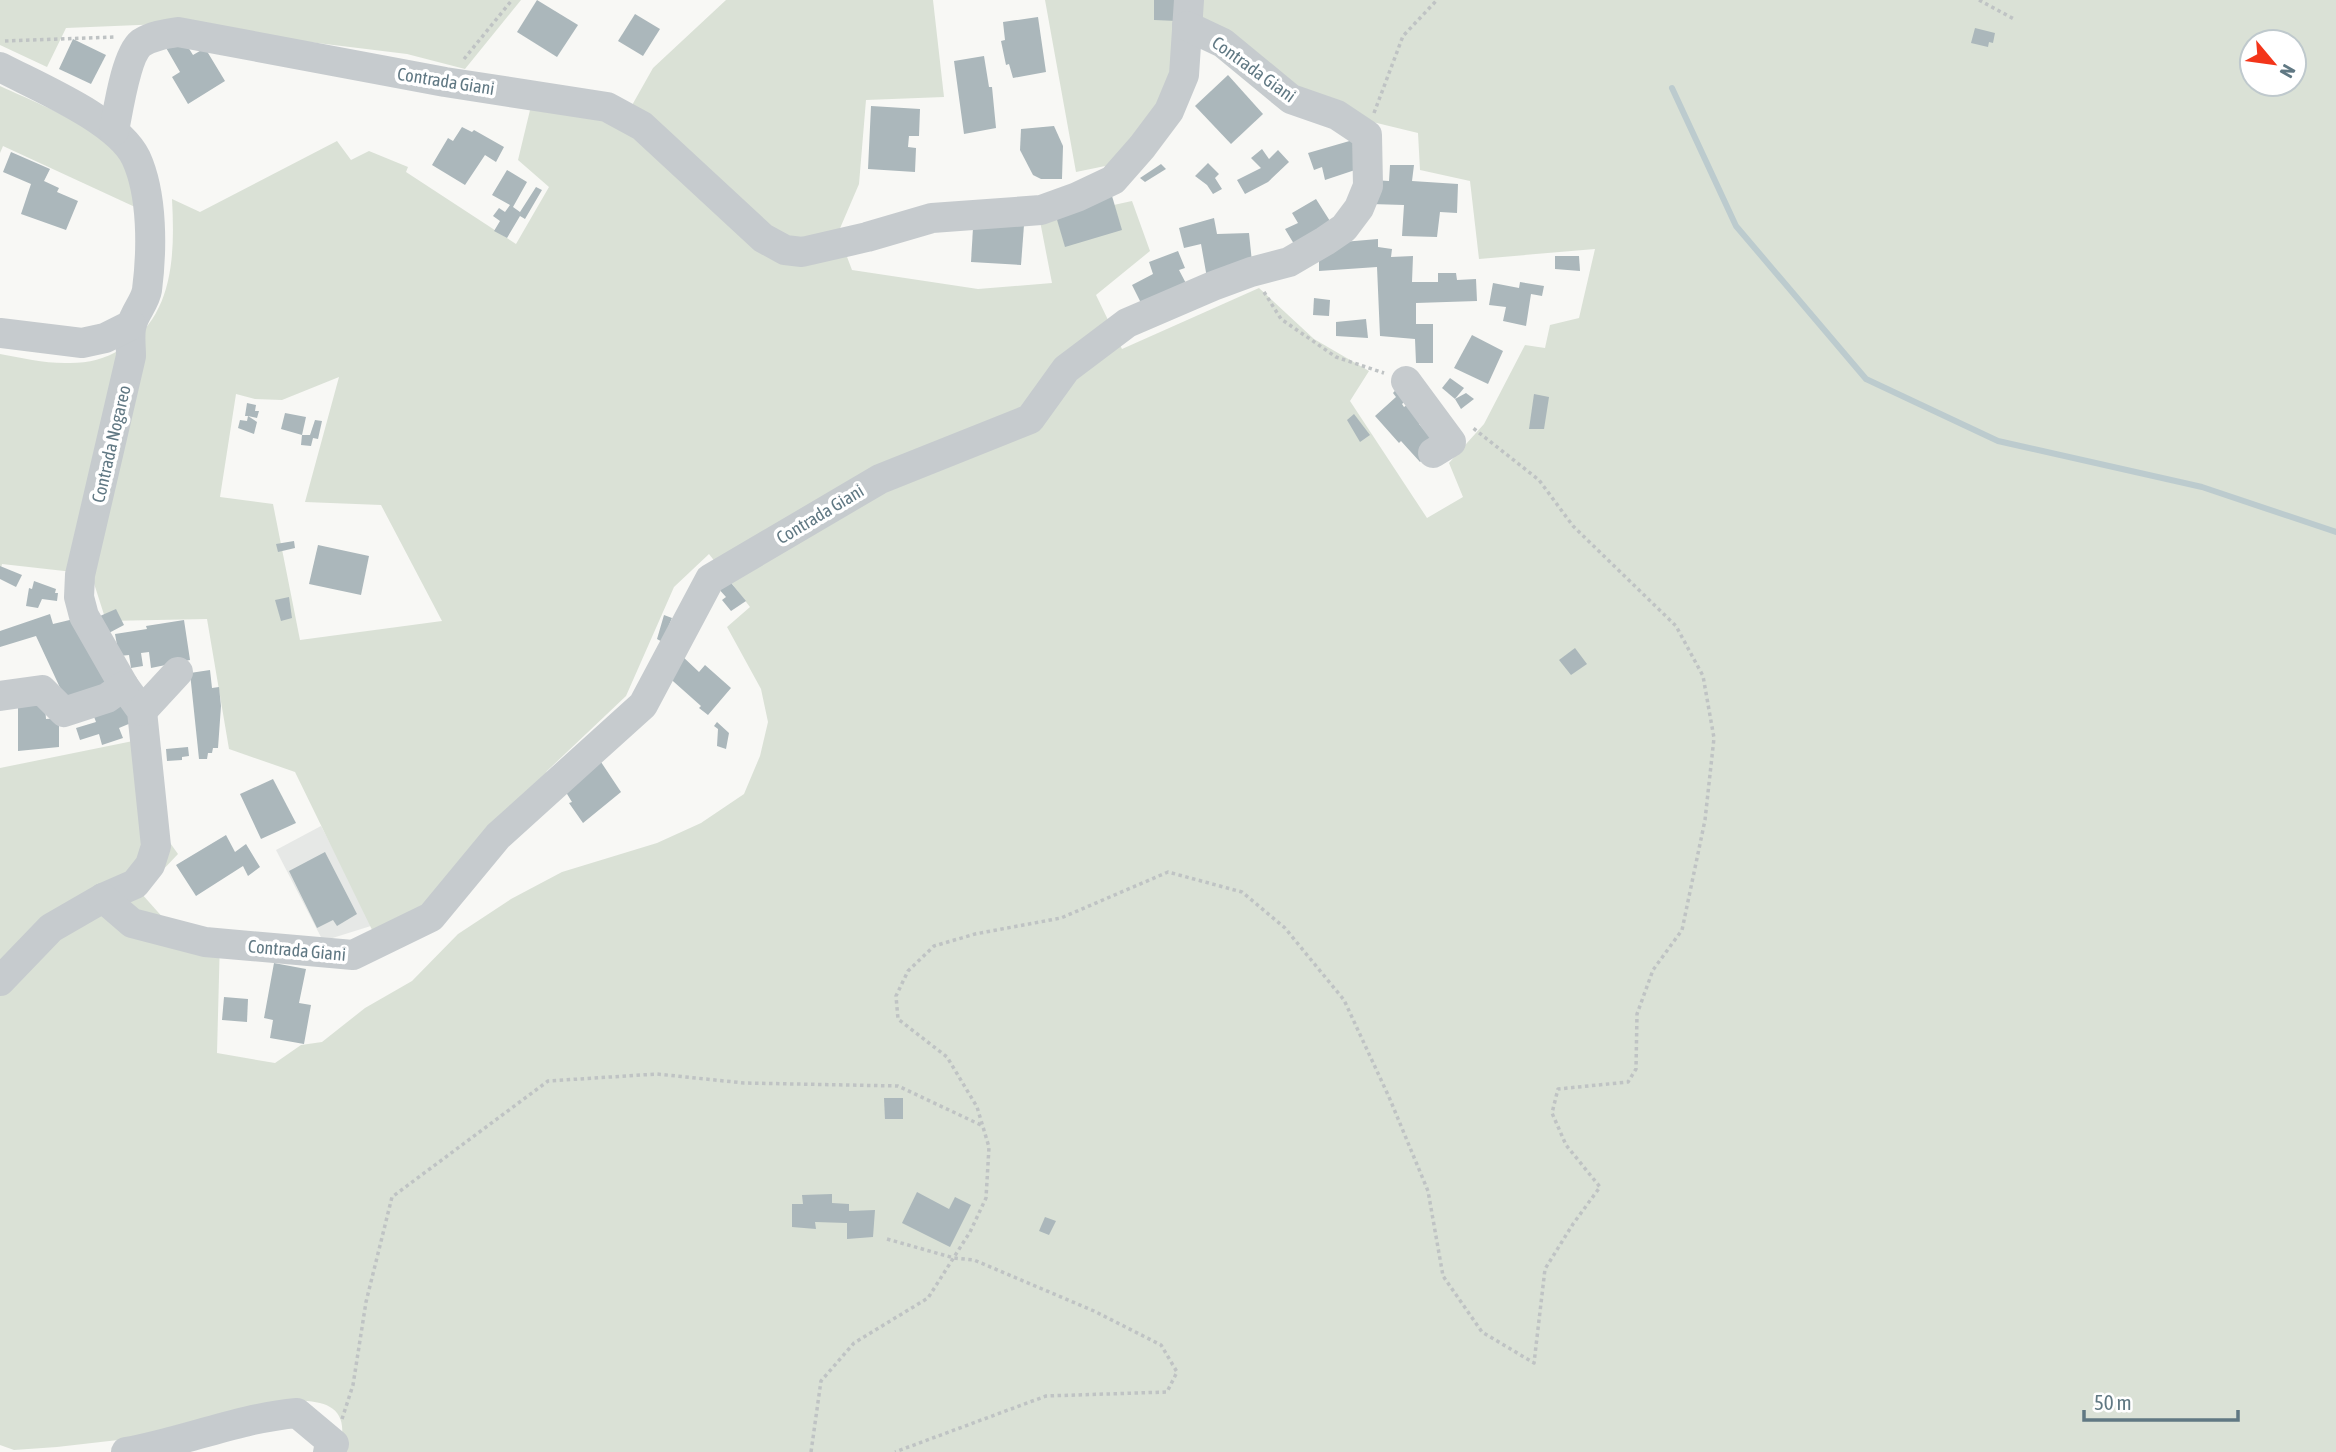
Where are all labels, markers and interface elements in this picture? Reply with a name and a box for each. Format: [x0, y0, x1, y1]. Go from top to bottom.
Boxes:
north arrow [2238, 28, 2308, 98]
street label: Contrada Giani [1208, 32, 1300, 106]
text: N [2276, 61, 2300, 81]
street label: Contrada Giani [396, 63, 496, 99]
street label: Contrada Nogareo [87, 383, 135, 505]
street label: Contrada Giani [773, 480, 867, 548]
street label: Contrada Giani [247, 935, 347, 965]
scale bar [2084, 1378, 2238, 1422]
text: 50 m [2094, 1390, 2132, 1414]

